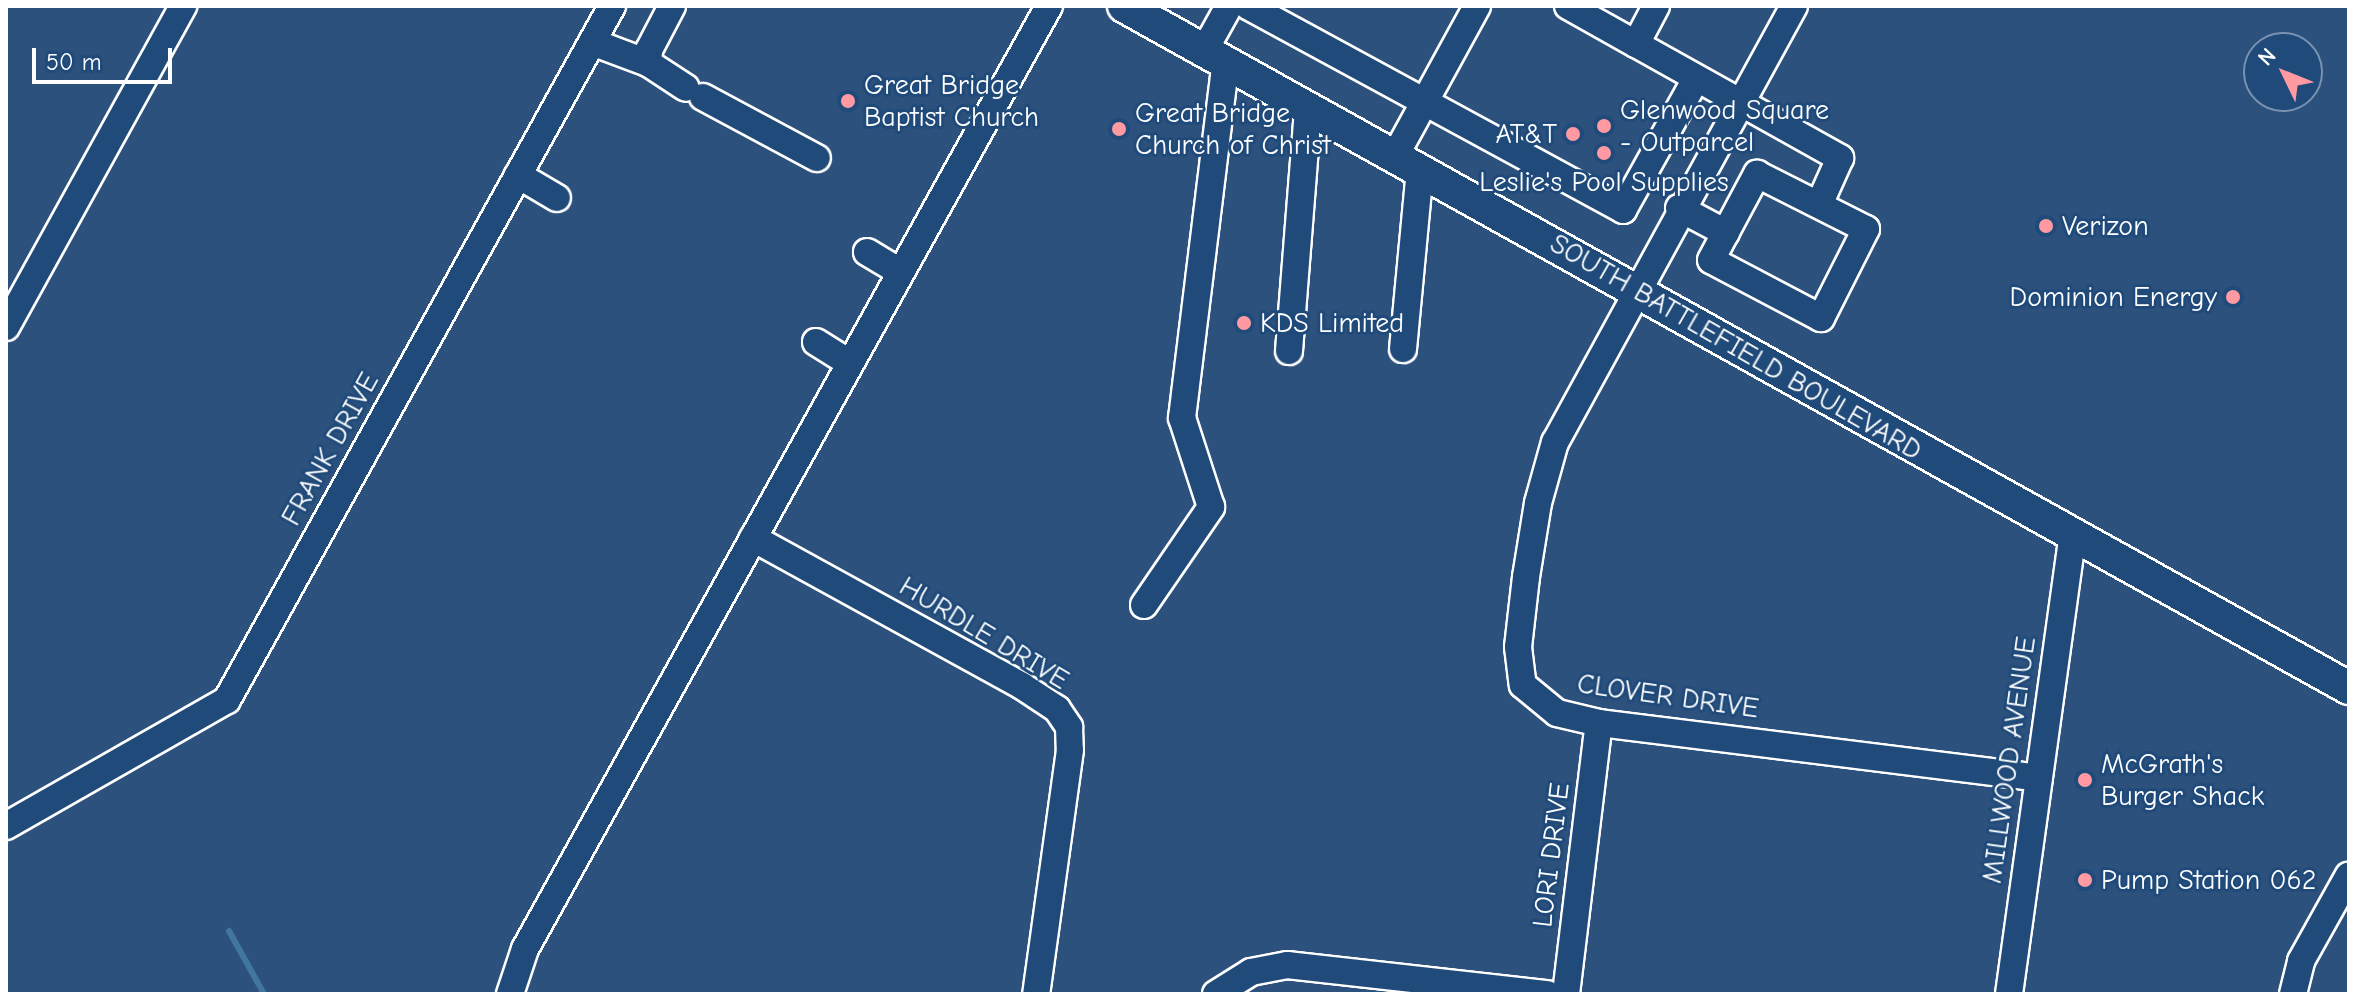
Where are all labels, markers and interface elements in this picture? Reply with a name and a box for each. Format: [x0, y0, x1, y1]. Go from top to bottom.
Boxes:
scale bar [36, 32, 176, 82]
north arrow [2243, 32, 2323, 112]
text: N [2253, 43, 2281, 71]
text: 50 m [46, 48, 102, 76]
place label: Great Bridge Baptist Church [864, 68, 1039, 134]
marker: Great Bridge Baptist Church [839, 92, 857, 110]
place label: Glenwood Square - Outparcel [1620, 93, 1829, 159]
place label: Great Bridge Church of Christ [1135, 96, 1331, 162]
place label: AT&T [1496, 117, 1557, 151]
marker: Glenwood Square - Outparcel [1595, 117, 1613, 135]
marker: Great Bridge Church of Christ [1110, 120, 1128, 138]
marker: AT&T [1564, 125, 1582, 143]
marker: Leslie's Pool Supplies [1595, 144, 1613, 162]
place label: Leslie's Pool Supplies [1479, 165, 1729, 199]
place label: Verizon [2062, 209, 2149, 243]
marker: Verizon [2037, 217, 2055, 235]
street label: SOUTH BATTLEFIELD BOULEVARD [1544, 227, 1928, 467]
place label: Dominion Energy [2010, 280, 2217, 314]
marker: Dominion Energy [2224, 288, 2242, 306]
place label: KDS Limited [1260, 306, 1404, 340]
marker: KDS Limited [1235, 314, 1253, 332]
street label: FRANK DRIVE [274, 367, 386, 531]
street label: HURDLE DRIVE [893, 569, 1075, 697]
street label: MILLWOOD AVENUE [1975, 635, 2043, 885]
street label: CLOVER DRIVE [1575, 667, 1761, 725]
place label: McGrath's Burger Shack [2101, 747, 2264, 813]
marker: McGrath's Burger Shack [2076, 771, 2094, 789]
street label: LORI DRIVE [1525, 781, 1577, 929]
place label: Pump Station 062 [2101, 863, 2316, 897]
marker: Pump Station 062 [2076, 871, 2094, 889]

